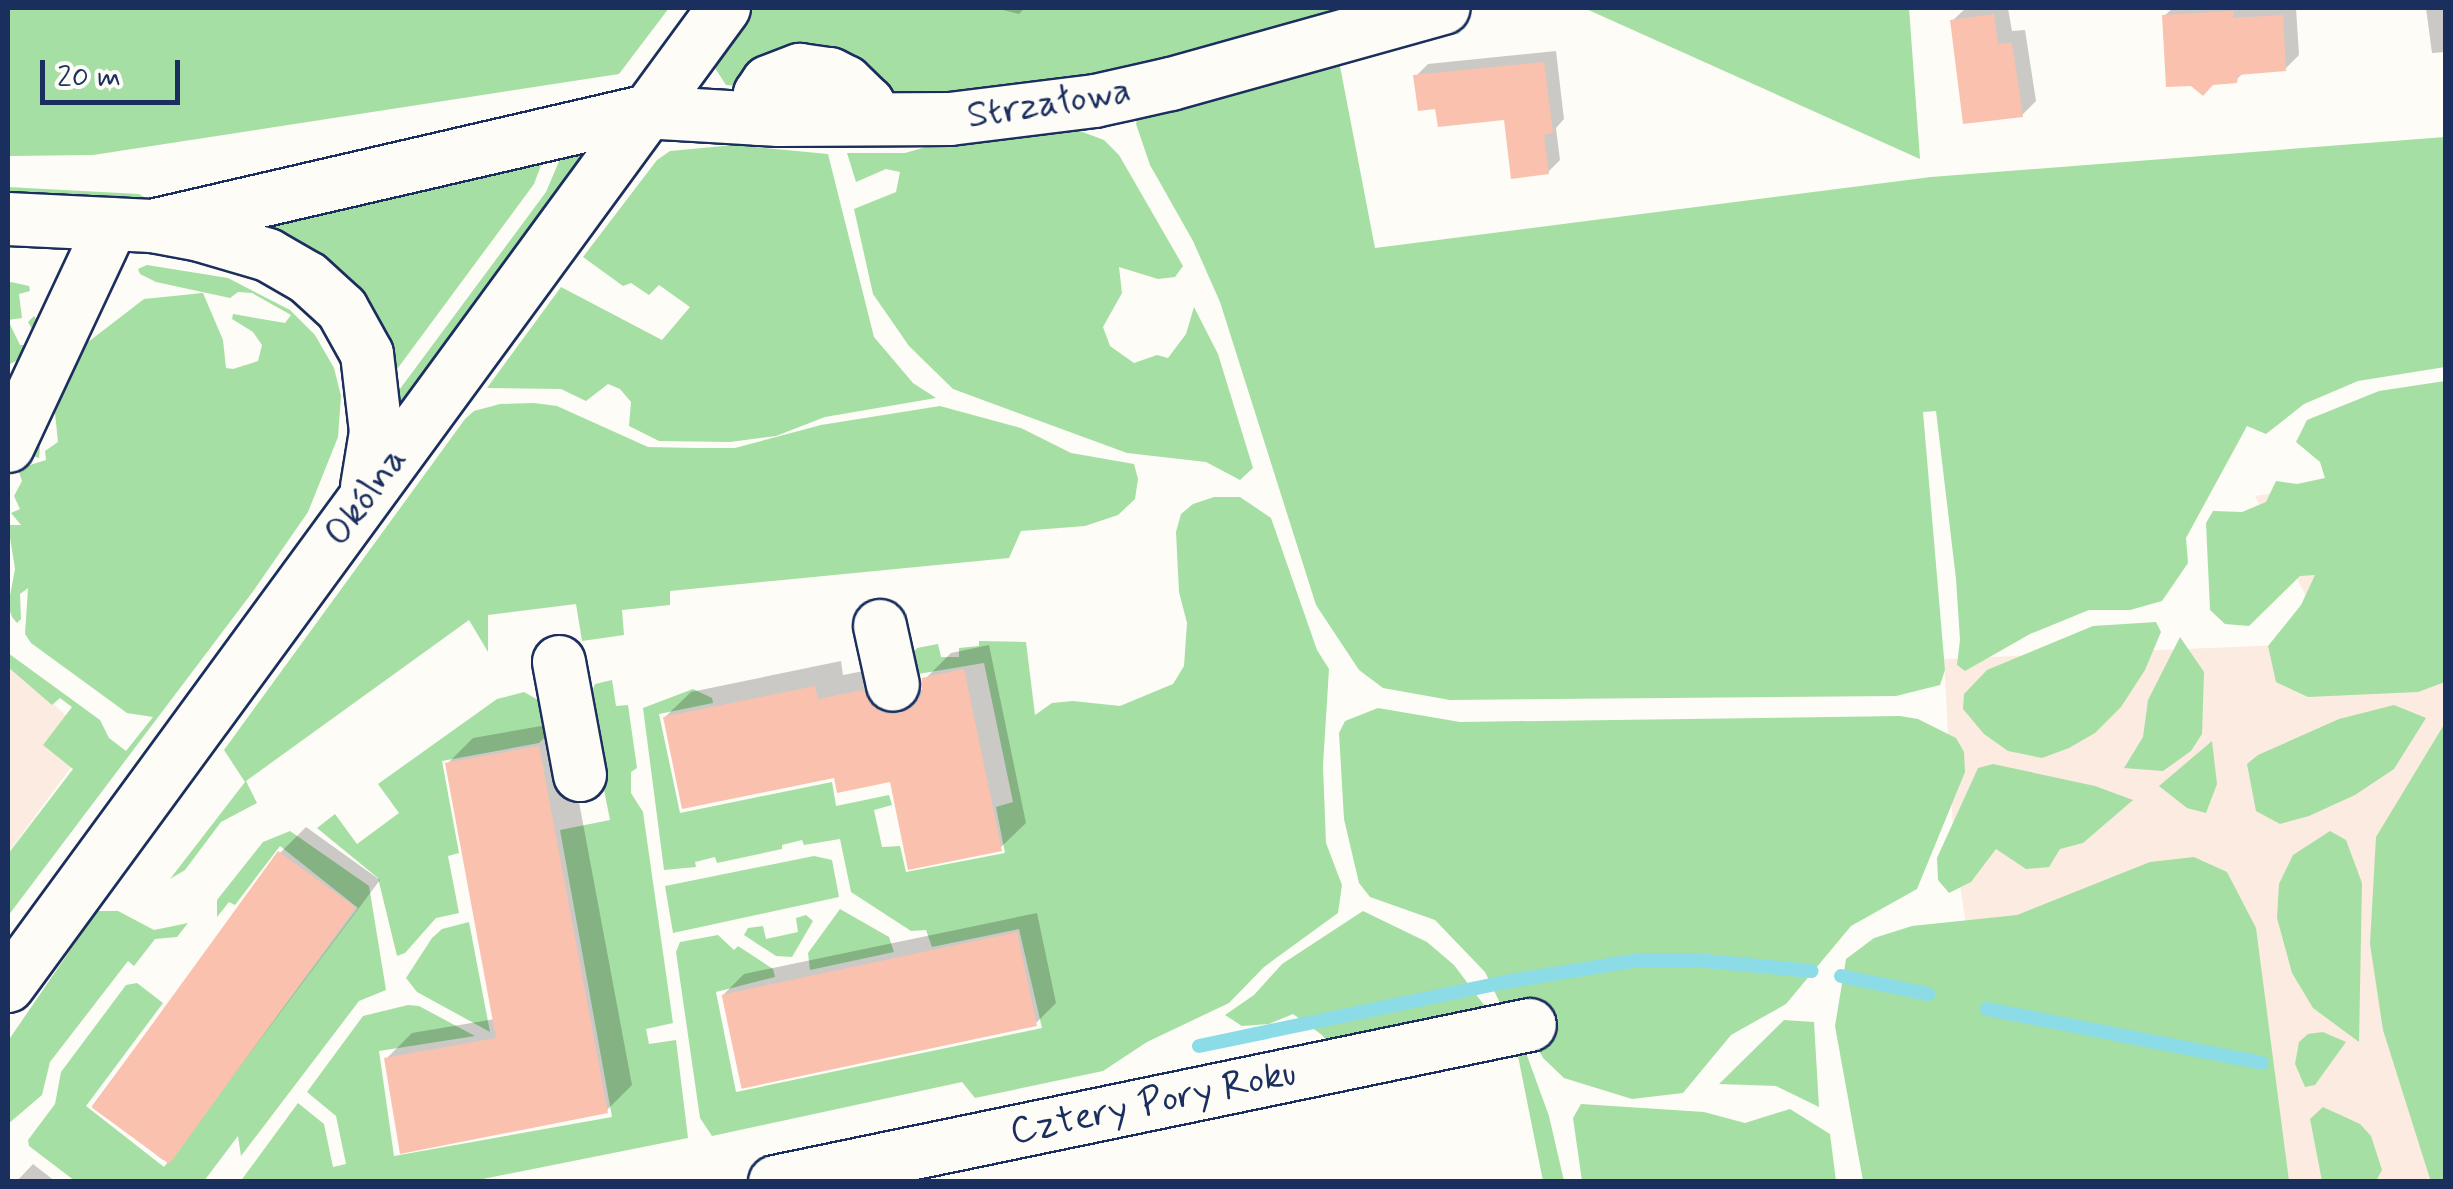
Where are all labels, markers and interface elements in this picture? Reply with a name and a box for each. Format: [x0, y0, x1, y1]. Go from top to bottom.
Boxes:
scale bar [45, 40, 185, 102]
text: 20 m [57, 58, 121, 97]
street label: Strzałowa [964, 69, 1134, 139]
street label: Okólna [315, 439, 417, 555]
street label: Cztery Pory Roku [1011, 1052, 1295, 1154]

